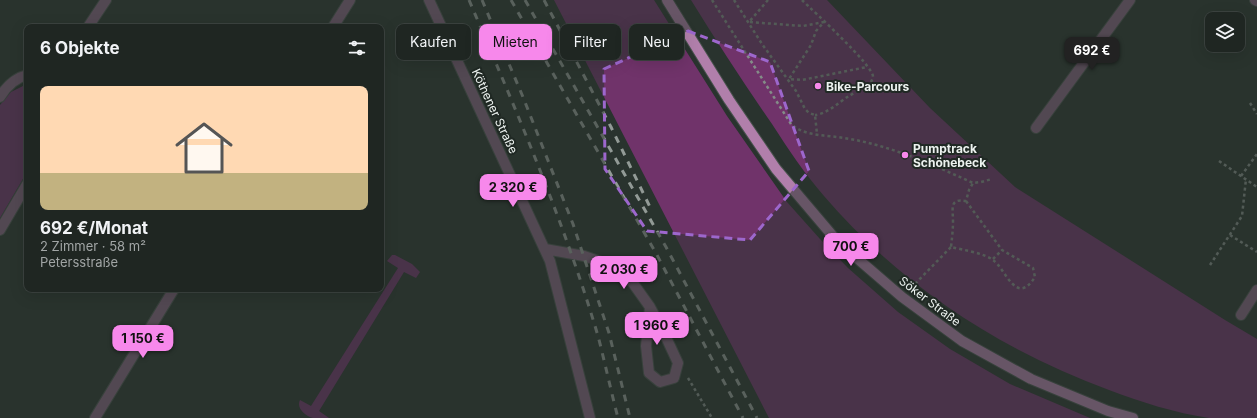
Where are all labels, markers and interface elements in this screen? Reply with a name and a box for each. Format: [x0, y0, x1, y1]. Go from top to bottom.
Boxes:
map controls [1205, 12, 1245, 52]
button: layers [1205, 12, 1245, 52]
chip: Kaufen [396, 24, 471, 60]
chip: Mieten [479, 24, 552, 60]
chip: Filter [560, 24, 621, 60]
chip: Neu [629, 24, 684, 60]
icon: filters [346, 37, 368, 59]
pin: 692 € [1064, 37, 1120, 71]
text: 6 Objekte [40, 38, 120, 58]
text: 692 € [1073, 42, 1111, 58]
street label: Köthener Straße [469, 66, 521, 156]
place label: Bike-Parcours [826, 79, 910, 94]
marker: Bike-Parcours [813, 81, 823, 91]
icon: home [168, 112, 240, 184]
place label: Pumptrack Schönebeck [913, 141, 986, 170]
marker: Pumptrack Schönebeck [900, 150, 910, 160]
pin: 2 320 € [476, 174, 550, 208]
text: 2 320 € [489, 179, 537, 195]
text: 692 €/Monat [40, 218, 148, 238]
pin: 700 € [823, 233, 879, 267]
text: 2 Zimmer · 58 m² [40, 238, 146, 254]
text: 700 € [833, 238, 869, 254]
text: Petersstraße [40, 254, 118, 270]
pin: 2 030 € [587, 256, 661, 290]
text: 2 030 € [599, 261, 649, 277]
street label: Söker Straße [896, 273, 964, 329]
pin: 1 960 € [620, 312, 694, 346]
text: 1 960 € [634, 317, 680, 333]
pin: 1 150 € [106, 325, 180, 359]
text: 1 150 € [121, 330, 165, 346]

